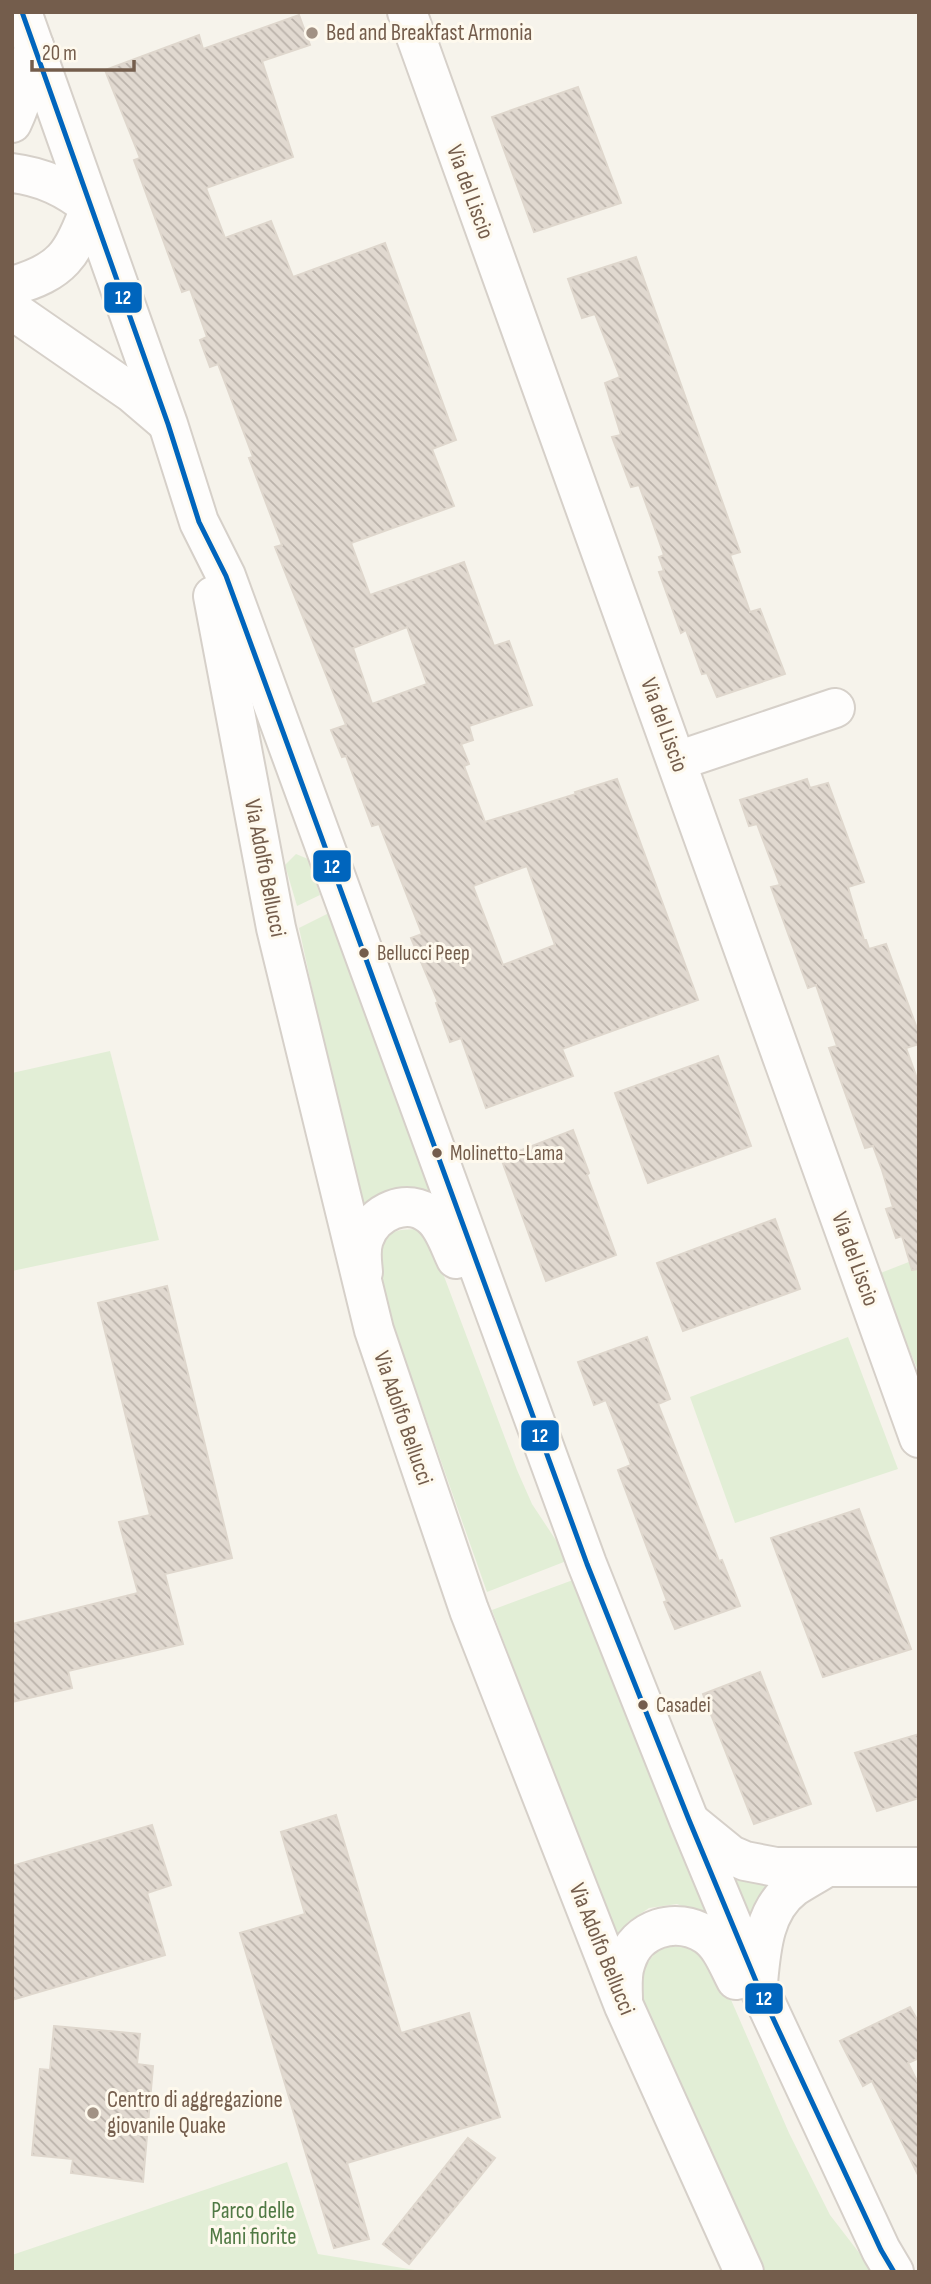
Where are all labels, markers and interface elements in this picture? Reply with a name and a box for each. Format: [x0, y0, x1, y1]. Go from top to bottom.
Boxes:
place label: Bed and Breakfast Armonia [326, 19, 532, 47]
marker: Bed and Breakfast Armonia [304, 25, 320, 41]
scale bar [32, 28, 133, 72]
text: 20 m [42, 41, 77, 66]
street label: Via del Liscio [440, 141, 500, 243]
line badge: 12 [103, 281, 143, 314]
text: 12 [115, 287, 131, 310]
street label: Via del Liscio [634, 674, 694, 776]
street label: Via Adolfo Bellucci [238, 797, 292, 939]
line badge: 12 [312, 849, 352, 883]
text: 12 [324, 856, 340, 879]
place label: Bellucci Peep [377, 941, 470, 966]
marker: Bellucci Peep [357, 946, 371, 960]
place label: Molinetto-Lama [450, 1141, 563, 1166]
marker: Molinetto-Lama [430, 1146, 444, 1160]
street label: Via del Liscio [825, 1208, 885, 1310]
street label: Via Adolfo Bellucci [367, 1347, 439, 1489]
line badge: 12 [520, 1419, 560, 1452]
text: 12 [532, 1425, 548, 1448]
place label: Casadei [656, 1693, 711, 1718]
marker: Casadei [636, 1698, 650, 1712]
street label: Via Adolfo Bellucci [563, 1879, 641, 2019]
line badge: 12 [744, 1982, 784, 2015]
text: 12 [756, 1988, 772, 2011]
place label: Centro di aggregazione giovanile Quake [107, 2086, 283, 2140]
marker: Centro di aggregazione giovanile Quake [85, 2105, 101, 2121]
park label: Parco delle Mani fiorite [210, 2197, 296, 2251]

